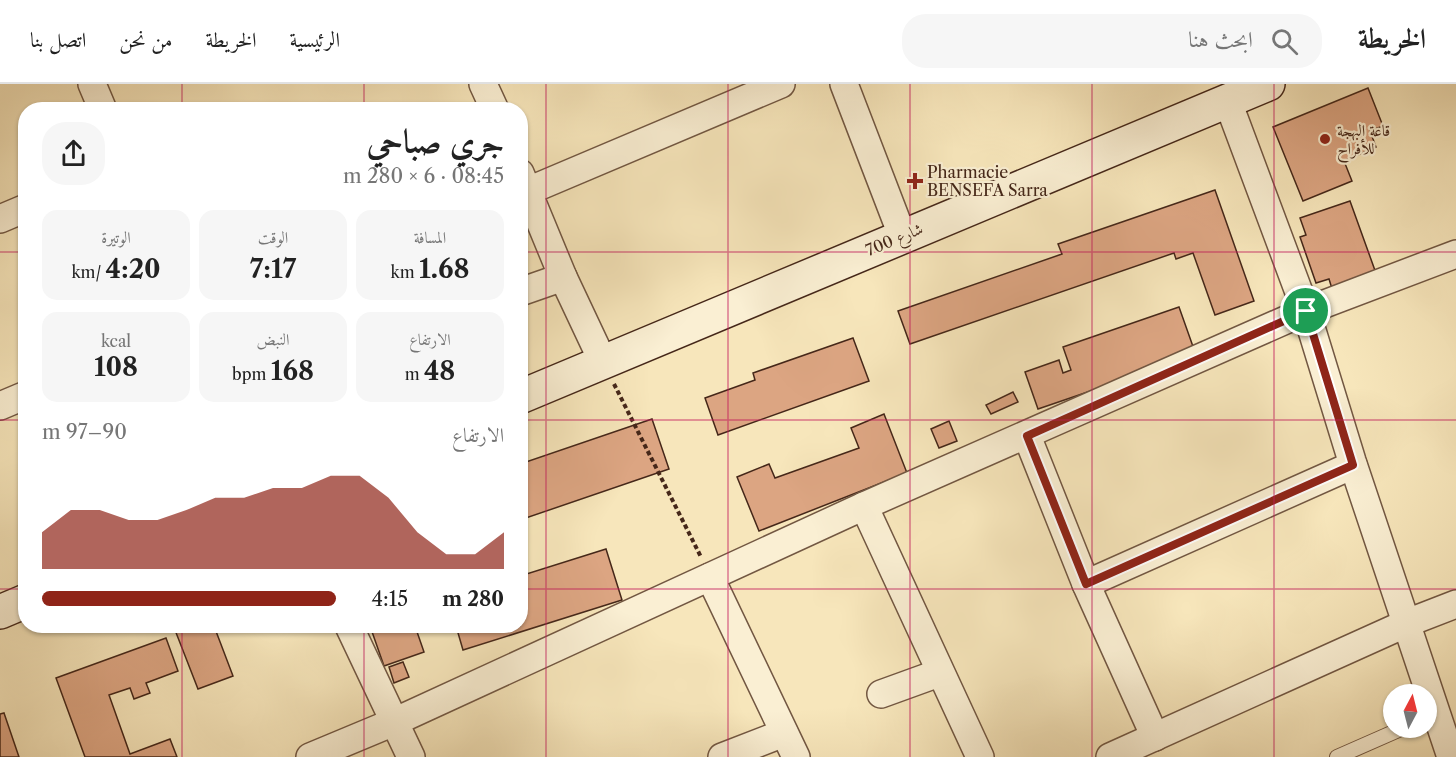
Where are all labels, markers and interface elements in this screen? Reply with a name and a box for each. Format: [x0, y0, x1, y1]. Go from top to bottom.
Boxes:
search box [902, 14, 1322, 68]
text: الخريطة [1358, 21, 1426, 55]
icon: search [1268, 25, 1301, 58]
text: ابحث هنا [1188, 26, 1253, 53]
text: اتصل بنا [30, 27, 86, 52]
text: من نحن [119, 27, 172, 52]
text: الخريطة [205, 27, 257, 52]
text: الرئيسية [290, 27, 340, 52]
place label: قاعة البهجة للأفراح [1337, 120, 1390, 163]
text: جري صباحي [367, 121, 504, 162]
button: share [42, 122, 105, 185]
marker: قاعة البهجة للأفراح [1318, 132, 1332, 146]
place label: Pharmacie BENSEFA Sarra [927, 162, 1048, 200]
text: 08:45 · 6 × 280 m [343, 164, 504, 188]
marker: Pharmacie BENSEFA Sarra [908, 174, 922, 188]
street label: شارع 700 [862, 218, 927, 264]
text: الوتيرة [101, 227, 131, 247]
text: الوقت [258, 227, 288, 247]
text: المسافة [414, 227, 446, 247]
text: 4:20 [106, 253, 161, 285]
text: 7:17 [250, 253, 296, 285]
text: 1.68 [419, 253, 469, 285]
text: /km [71, 262, 106, 282]
text: km [391, 262, 419, 282]
pin [1280, 285, 1331, 336]
icon: arrive [1289, 294, 1322, 327]
text: النبض [257, 329, 289, 349]
text: الارتفاع [409, 329, 451, 349]
text: kcal [101, 331, 131, 351]
text: 108 [94, 351, 138, 383]
text: 168 [271, 355, 314, 387]
text: 48 [424, 355, 455, 387]
text: bpm [232, 364, 271, 384]
text: m [405, 364, 424, 384]
text: 90–97 m [42, 420, 127, 444]
text: الارتفاع [452, 423, 504, 447]
text: 4:15 [372, 587, 408, 611]
text: 280 m [442, 587, 504, 611]
north arrow [1383, 684, 1437, 738]
map controls [1383, 684, 1437, 738]

